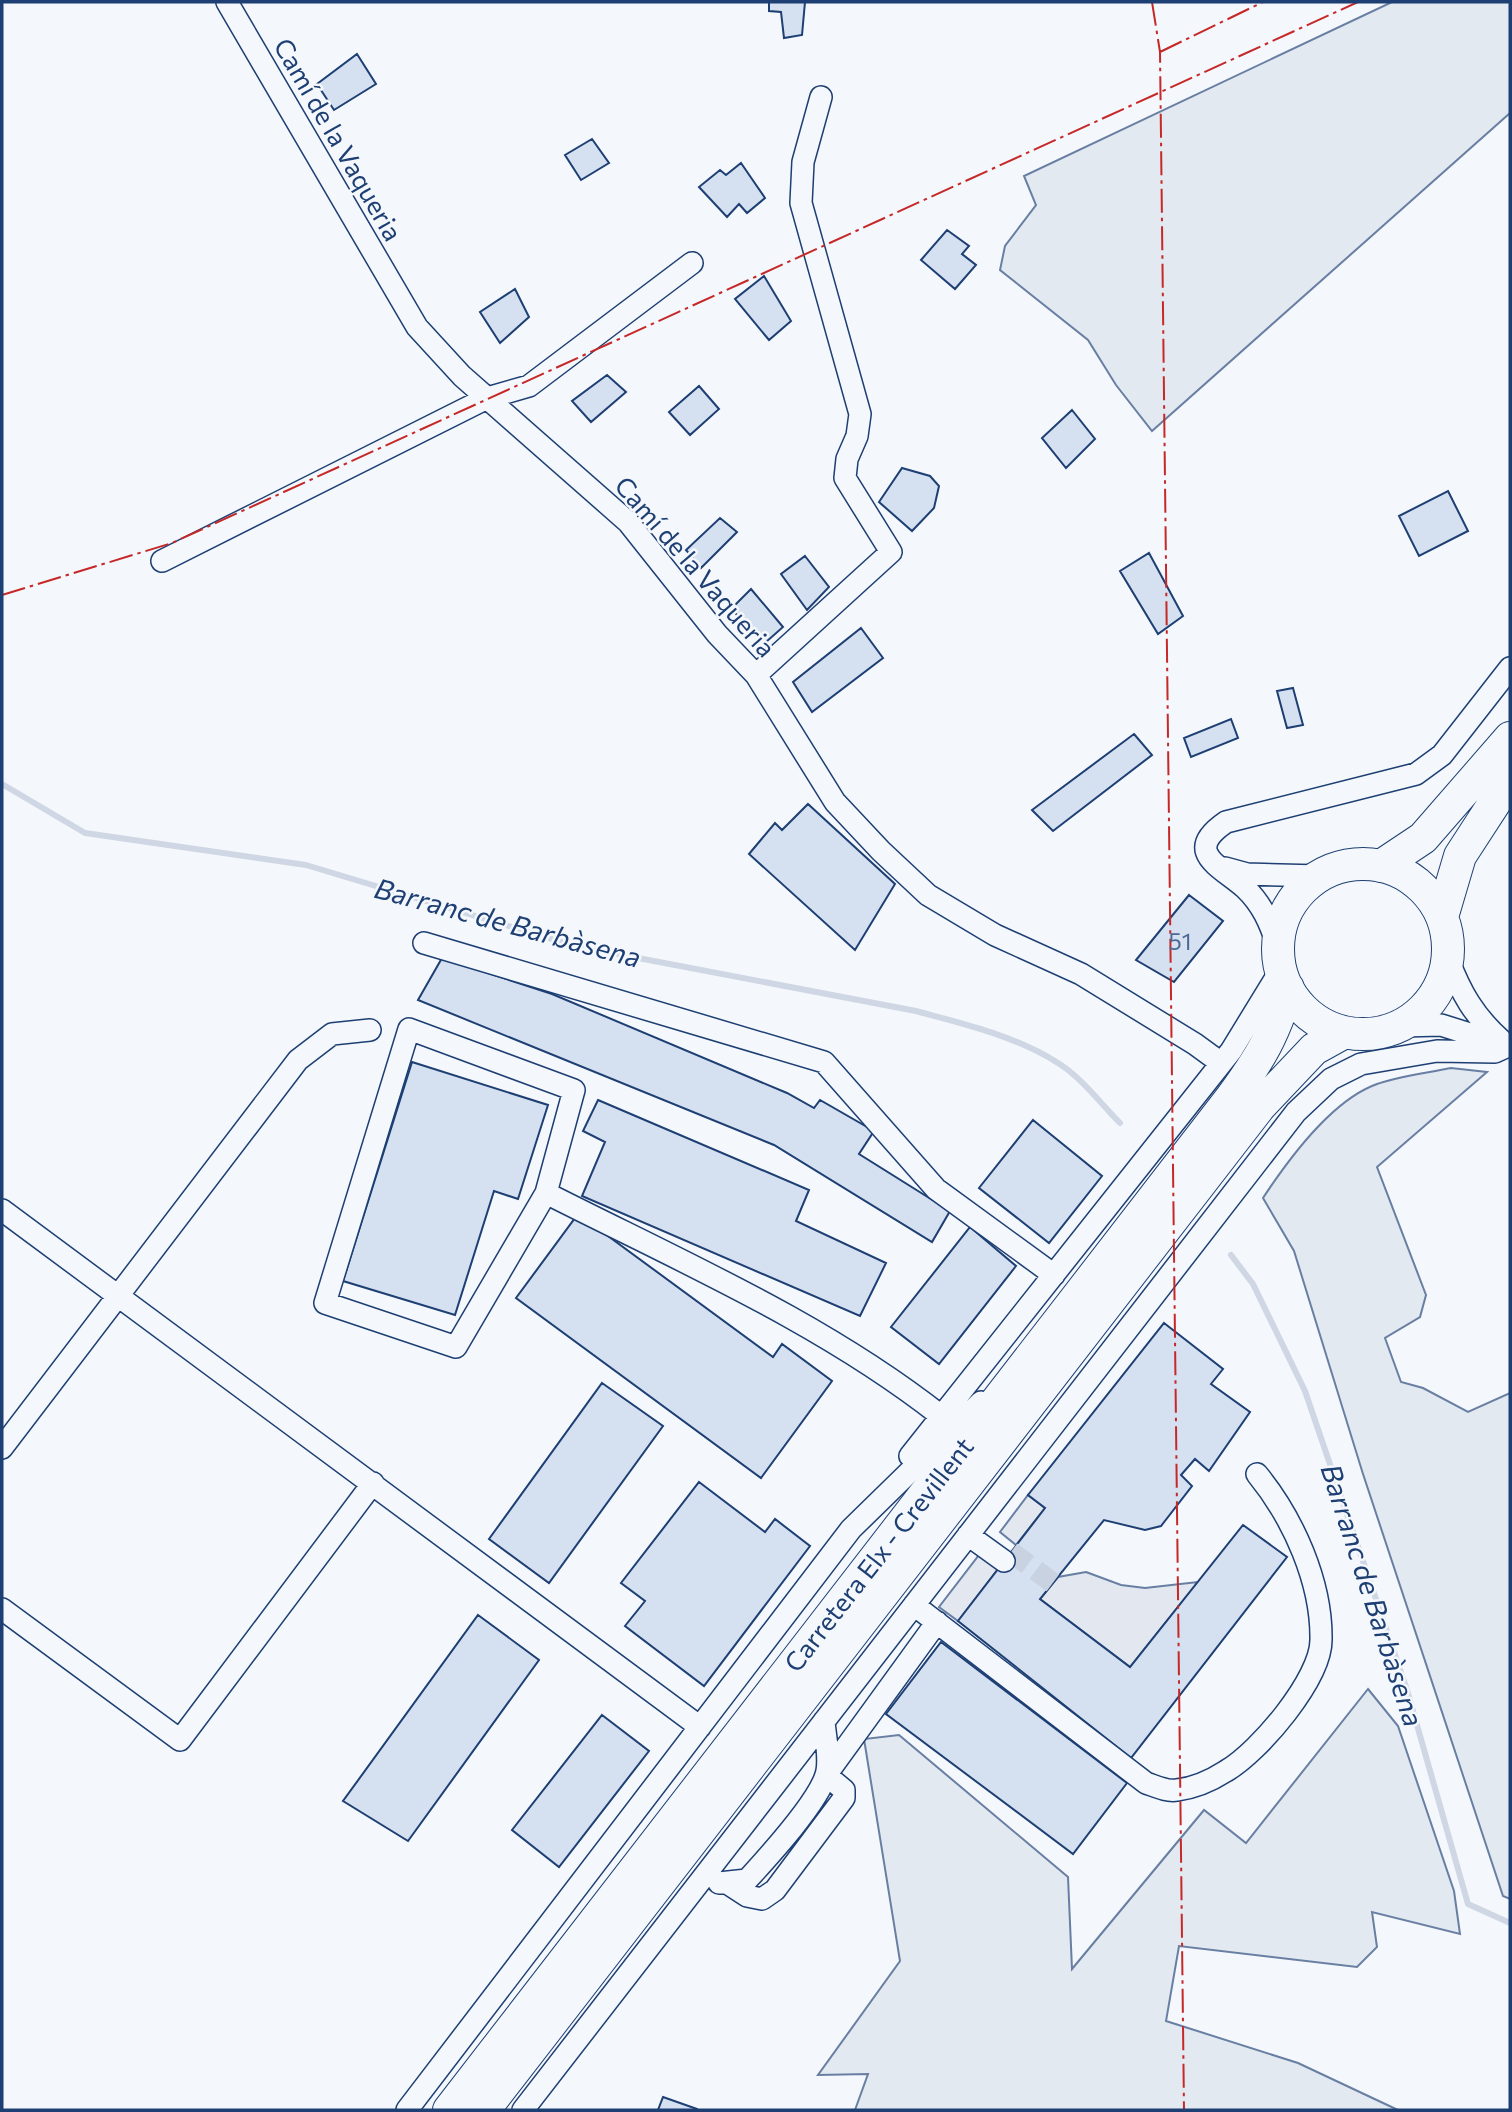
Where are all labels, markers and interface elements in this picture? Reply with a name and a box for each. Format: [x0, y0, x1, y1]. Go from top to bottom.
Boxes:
street label: Camí de la Vaqueria [268, 32, 410, 246]
street label: Camí de la Vaqueria [609, 469, 783, 663]
water label: Barranc de Barbàsena [371, 870, 645, 974]
house number: 51 [1168, 927, 1192, 955]
street label: Carretera Elx - Crevillent [777, 1431, 979, 1677]
water label: Barranc de Barbàsena [1314, 1459, 1432, 1731]

